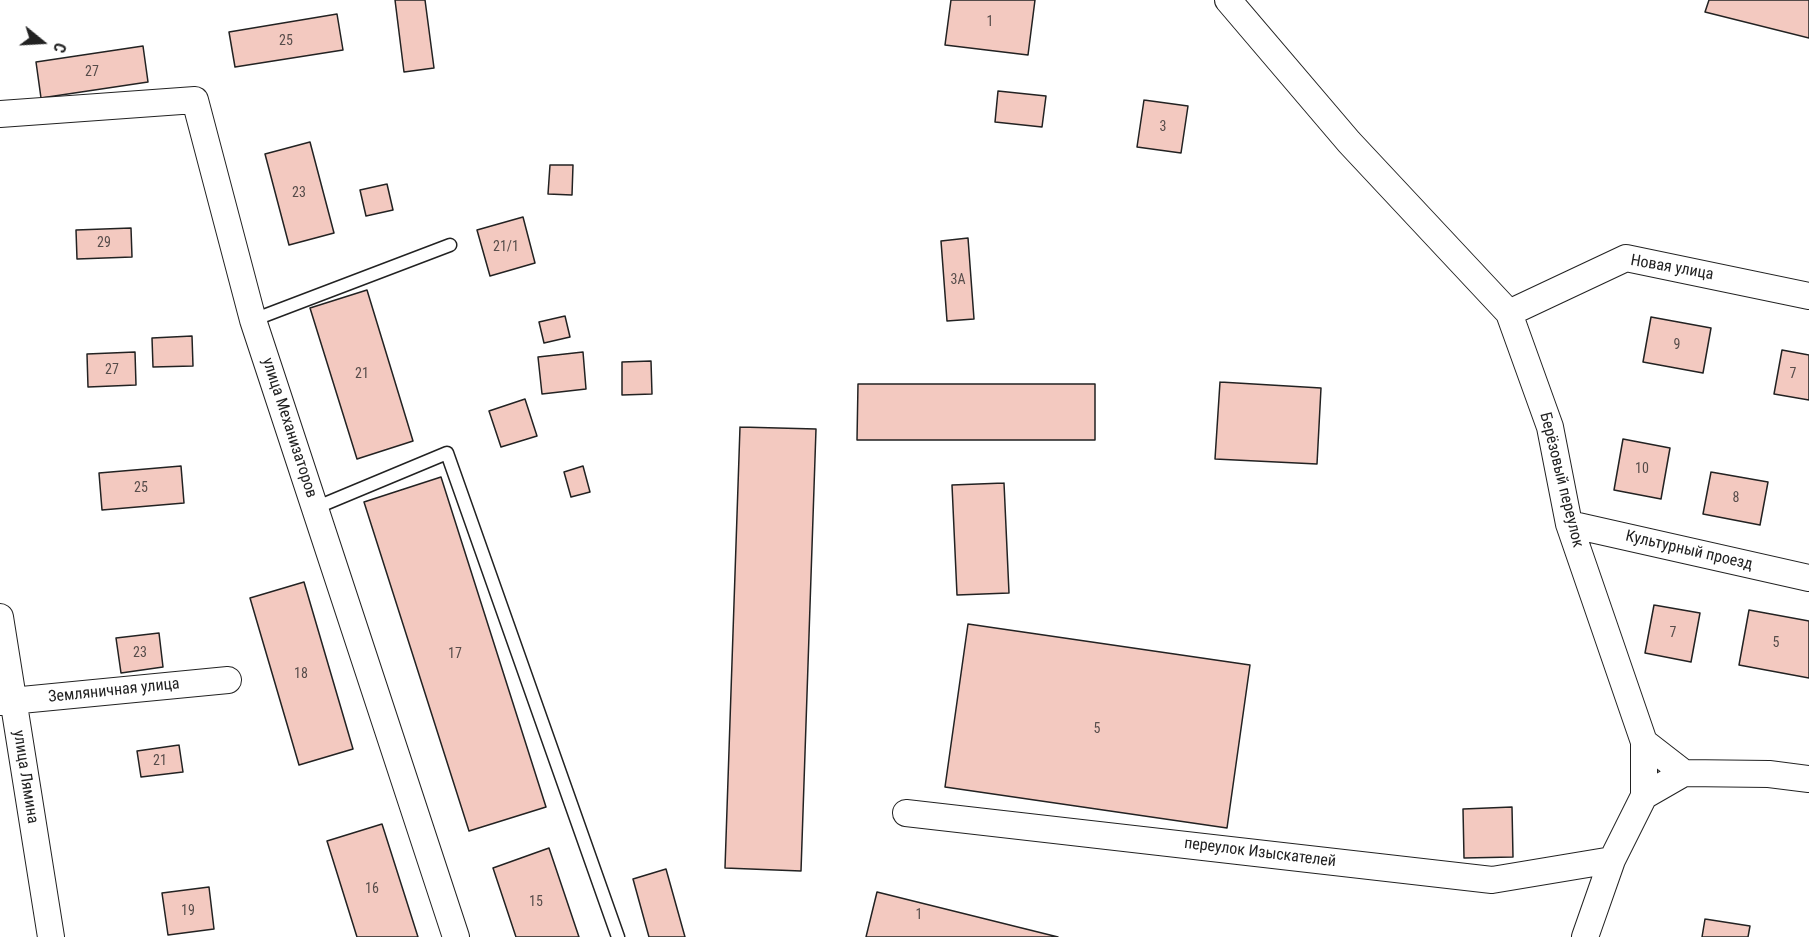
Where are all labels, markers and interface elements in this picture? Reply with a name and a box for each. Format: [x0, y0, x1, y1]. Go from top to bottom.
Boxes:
north arrow [12, 12, 72, 72]
house number: 1 [987, 14, 993, 30]
house number: 25 [279, 33, 293, 49]
text: С [49, 40, 70, 55]
house number: 27 [85, 64, 99, 80]
house number: 3 [1160, 119, 1166, 135]
house number: 23 [292, 185, 306, 201]
house number: 29 [97, 235, 111, 251]
house number: 21/1 [493, 239, 519, 255]
street label: Новая улица [1629, 251, 1715, 285]
house number: 3А [951, 272, 965, 288]
house number: 9 [1674, 337, 1680, 353]
street label: улица Механизаторов [257, 356, 321, 500]
house number: 27 [105, 362, 119, 378]
house number: 21 [355, 366, 369, 382]
house number: 7 [1790, 366, 1796, 382]
street label: Берёзовый переулок [1535, 410, 1587, 550]
house number: 10 [1635, 461, 1649, 477]
house number: 25 [134, 480, 148, 496]
house number: 8 [1733, 490, 1739, 506]
street label: Культурный проезд [1624, 527, 1754, 575]
house number: 7 [1670, 625, 1676, 641]
house number: 5 [1773, 635, 1779, 651]
house number: 23 [133, 645, 147, 661]
house number: 17 [448, 646, 462, 662]
house number: 18 [294, 666, 308, 682]
street label: Земляничная улица [47, 675, 181, 707]
house number: 5 [1094, 721, 1100, 737]
street label: улица Лямина [8, 729, 42, 825]
house number: 21 [153, 753, 167, 769]
street label: переулок Изыскателей [1183, 834, 1337, 872]
house number: 16 [365, 881, 379, 897]
house number: 15 [529, 894, 543, 910]
house number: 19 [181, 903, 195, 919]
house number: 1 [916, 907, 922, 923]

